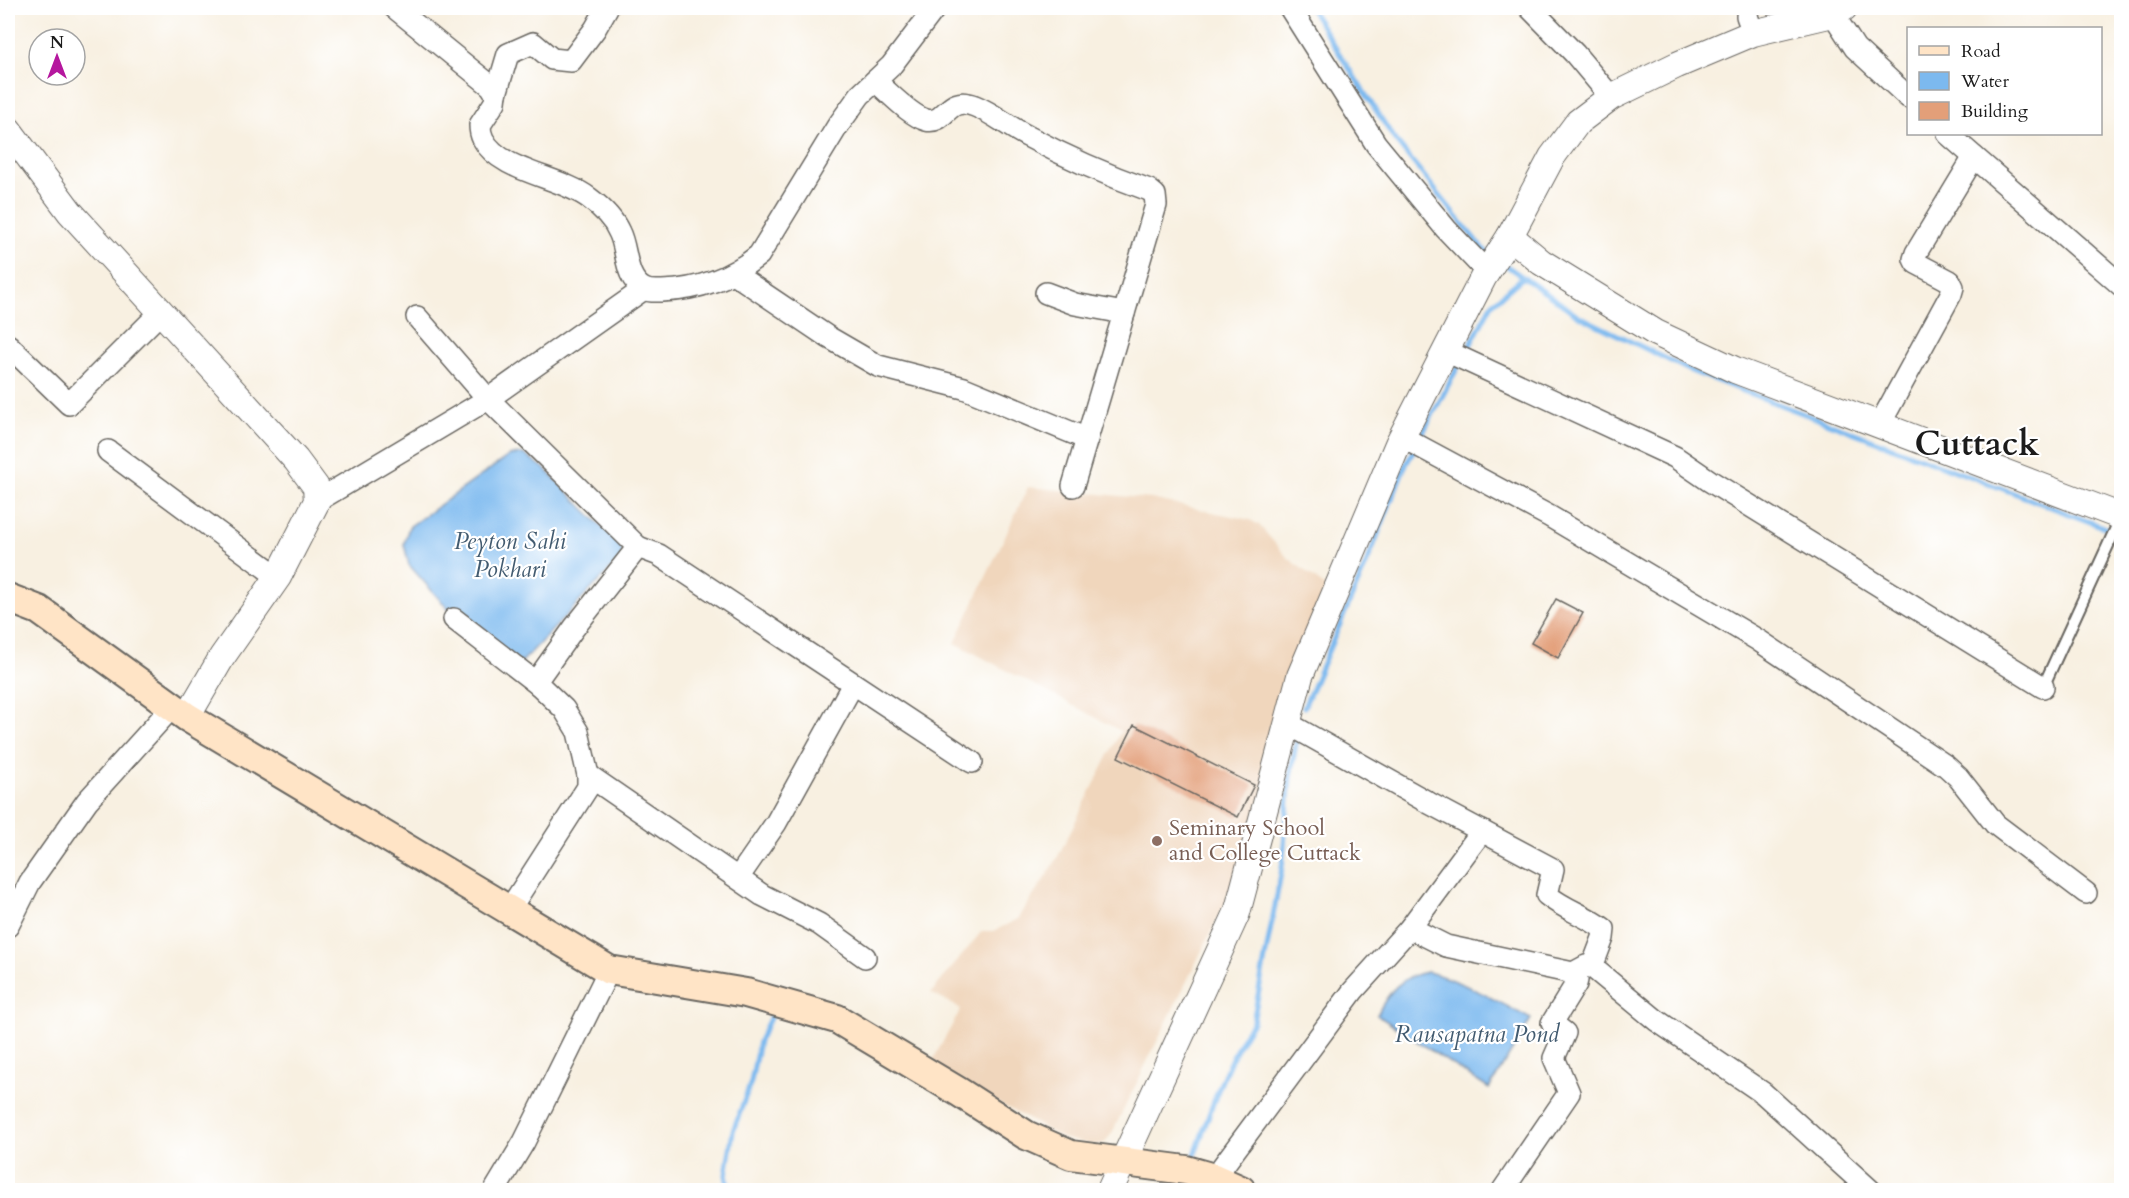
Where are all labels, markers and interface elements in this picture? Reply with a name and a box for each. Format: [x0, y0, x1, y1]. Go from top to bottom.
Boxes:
north arrow [27, 27, 87, 87]
legend [1907, 27, 2102, 135]
text: N [50, 32, 64, 54]
text: Road [1961, 39, 2001, 64]
text: Water [1960, 69, 2010, 94]
text: Building [1961, 99, 2029, 124]
district label: Cuttack [1915, 421, 2040, 467]
water label: Peyton Sahi Pokhari [454, 525, 566, 586]
place label: Seminary School and College Cuttack [1169, 813, 1361, 868]
marker: Seminary School and College Cuttack [1150, 834, 1164, 848]
water label: Rausapatna Pond [1395, 1018, 1561, 1051]

